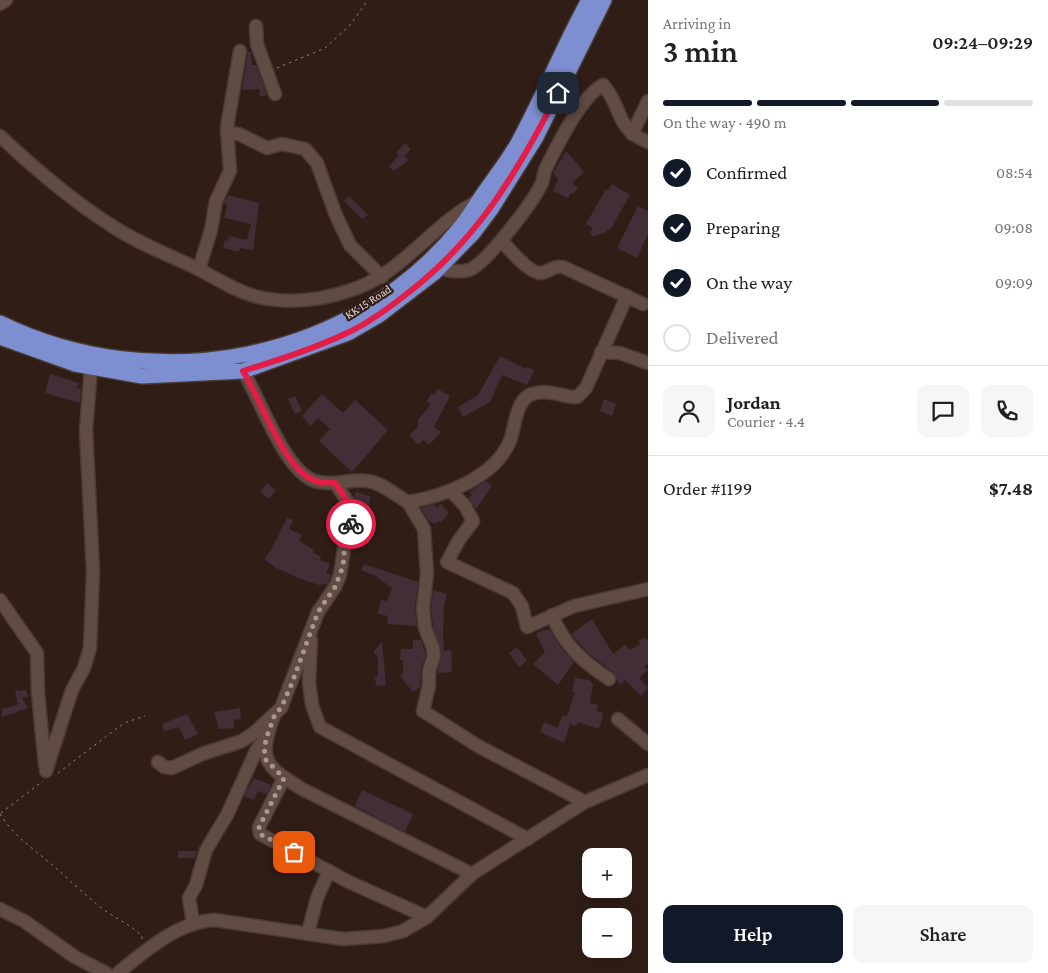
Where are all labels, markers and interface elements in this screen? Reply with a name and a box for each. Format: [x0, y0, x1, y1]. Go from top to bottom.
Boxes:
text: Arriving in [663, 15, 731, 32]
text: 09:24–09:29 [932, 32, 1033, 53]
text: 3 min [663, 33, 738, 69]
pin [537, 72, 579, 114]
icon: home [544, 79, 572, 107]
text: On the way · 490 m [663, 114, 786, 131]
icon: check [663, 159, 691, 187]
text: Confirmed [706, 162, 787, 183]
text: 08:54 [996, 164, 1033, 181]
icon: check [663, 214, 691, 242]
text: Preparing [706, 217, 780, 238]
text: 09:08 [995, 219, 1033, 236]
icon: check [663, 269, 691, 297]
text: On the way [706, 272, 792, 293]
text: 09:09 [995, 274, 1033, 291]
street label: KK 15 Road [342, 282, 394, 322]
text: Delivered [706, 327, 779, 348]
button: person [663, 385, 715, 437]
button: chat [917, 385, 969, 437]
button: phone [981, 385, 1033, 437]
text: Jordan [727, 392, 781, 413]
text: Courier · 4.4 [727, 413, 805, 430]
text: Order #1199 [663, 478, 752, 499]
text: $7.48 [989, 478, 1033, 499]
courier [326, 499, 376, 549]
icon: bike [337, 510, 365, 538]
pin [273, 831, 315, 873]
icon: bag [280, 838, 308, 866]
map controls [582, 848, 632, 958]
button: + [582, 848, 632, 898]
button: Help [663, 905, 843, 963]
button: Share [853, 905, 1033, 963]
button: − [582, 908, 632, 958]

